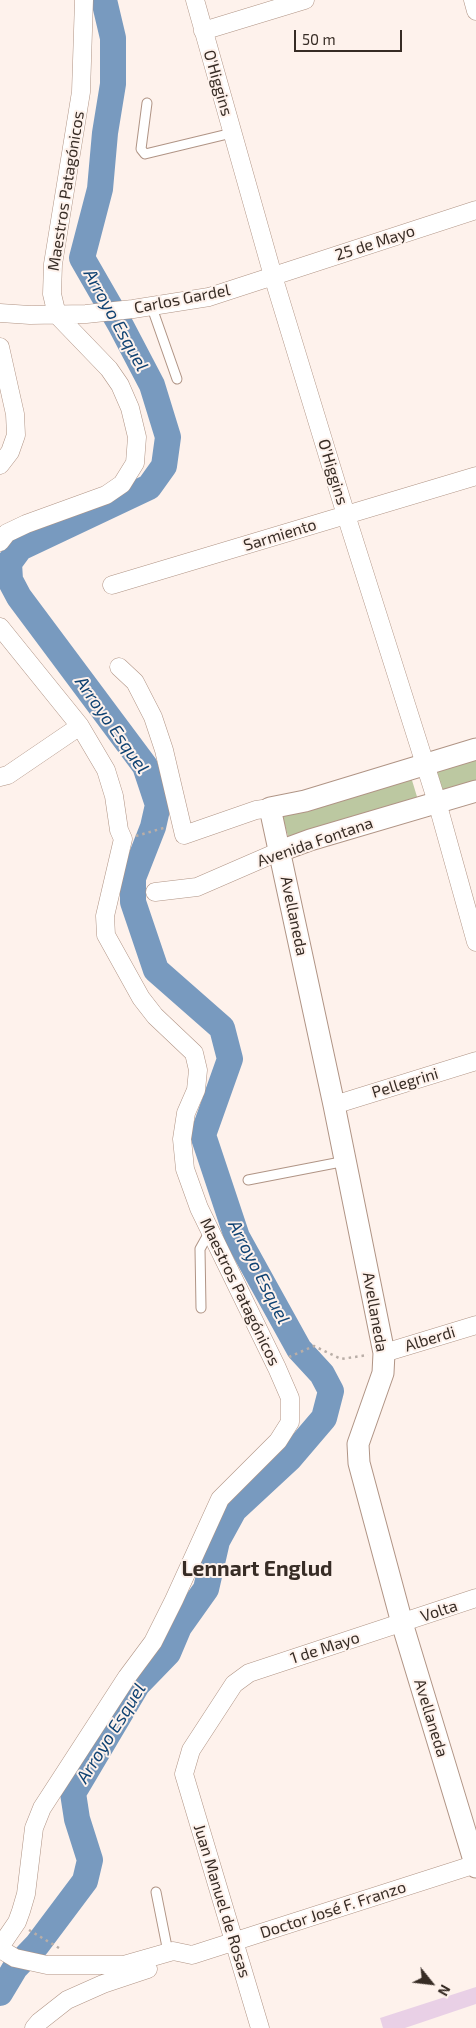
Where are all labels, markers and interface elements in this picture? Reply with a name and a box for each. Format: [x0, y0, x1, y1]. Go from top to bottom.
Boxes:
scale bar [296, 20, 404, 52]
text: 50 m [302, 30, 336, 48]
street label: O'Higgins [199, 48, 237, 118]
street label: Maestros Patagónicos [44, 110, 88, 272]
street label: 25 de Mayo [333, 221, 417, 265]
water label: Arroyo Esquel [79, 265, 153, 375]
street label: Carlos Gardel [132, 280, 232, 318]
street label: O'Higgins [314, 437, 352, 507]
street label: Sarmiento [241, 515, 319, 555]
water label: Arroyo Esquel [71, 672, 153, 778]
street label: Avenida Fontana [255, 813, 375, 871]
street label: Avellaneda [276, 875, 312, 957]
street label: Pellegrini [369, 1064, 441, 1102]
street label: Maestros Patagónicos [196, 1215, 284, 1369]
water label: Arroyo Esquel [224, 1216, 294, 1328]
street label: Avellaneda [359, 1271, 391, 1353]
street label: Alberdi [402, 1322, 458, 1356]
district label: Lennart Englud [181, 1556, 333, 1582]
street label: Volta [418, 1596, 460, 1626]
street label: 1 de Mayo [288, 1628, 362, 1668]
street label: Avellaneda [410, 1677, 452, 1759]
water label: Arroyo Esquel [72, 1679, 150, 1787]
street label: Juan Manuel de Rosas [189, 1822, 255, 1980]
street label: Doctor José F. Franzo [258, 1877, 408, 1943]
north arrow [406, 1958, 456, 2008]
text: N [435, 1982, 454, 1999]

